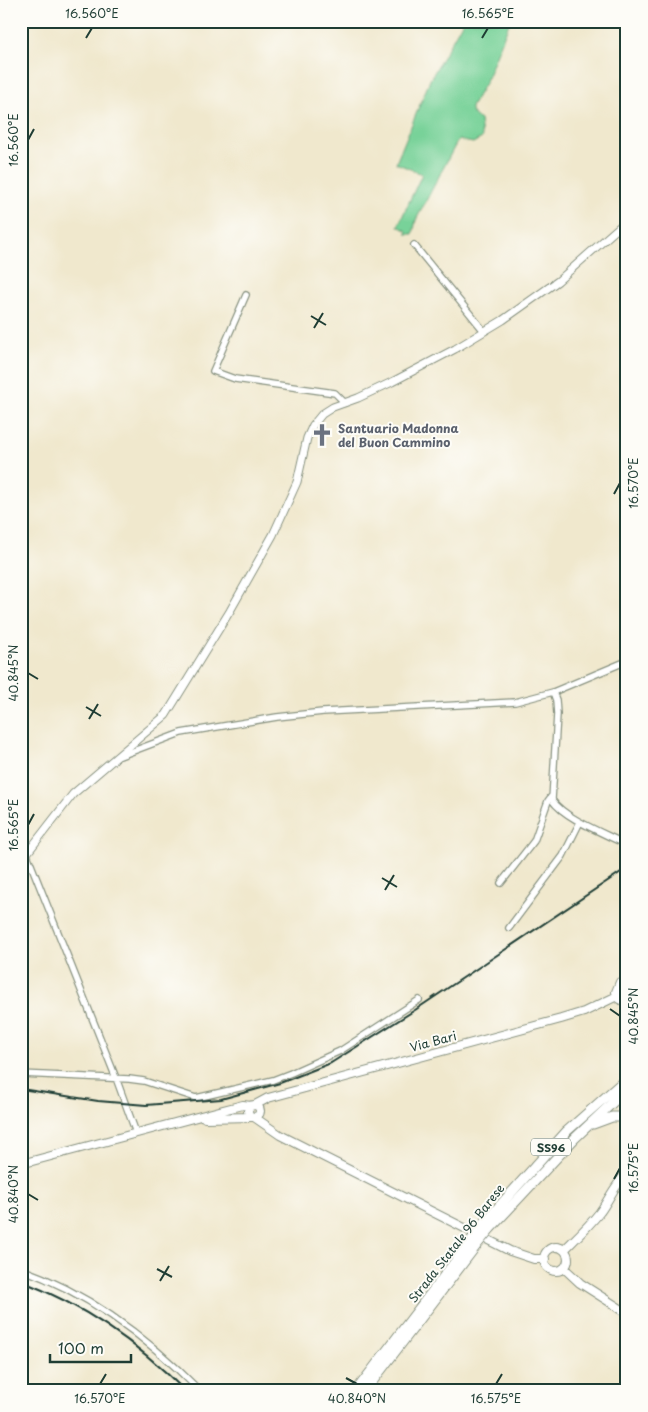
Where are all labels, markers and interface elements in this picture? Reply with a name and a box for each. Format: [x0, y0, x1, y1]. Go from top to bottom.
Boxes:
text: 16.560°E [65, 4, 119, 22]
text: 16.565°E [462, 4, 514, 22]
text: 16.560°E [4, 113, 22, 167]
place label: Santuario Madonna del Buon Cammino [338, 419, 459, 451]
church icon: Santuario Madonna del Buon Cammino [309, 422, 335, 448]
text: 16.570°E [624, 457, 642, 509]
text: 40.845°N [4, 644, 22, 702]
text: 16.565°E [4, 799, 22, 851]
text: 40.845°N [624, 987, 642, 1045]
street label: Via Bari [408, 1026, 458, 1056]
road number: SS96 [531, 1138, 571, 1156]
text: 16.575°E [624, 1143, 642, 1193]
text: 40.840°N [4, 1165, 22, 1223]
street label: Strada Statale 96 Barese [404, 1179, 508, 1306]
scale bar [50, 1332, 131, 1364]
text: 100 m [58, 1336, 104, 1359]
text: 16.570°E [74, 1389, 126, 1407]
text: 40.840°N [328, 1389, 386, 1407]
text: 16.575°E [471, 1389, 521, 1407]

